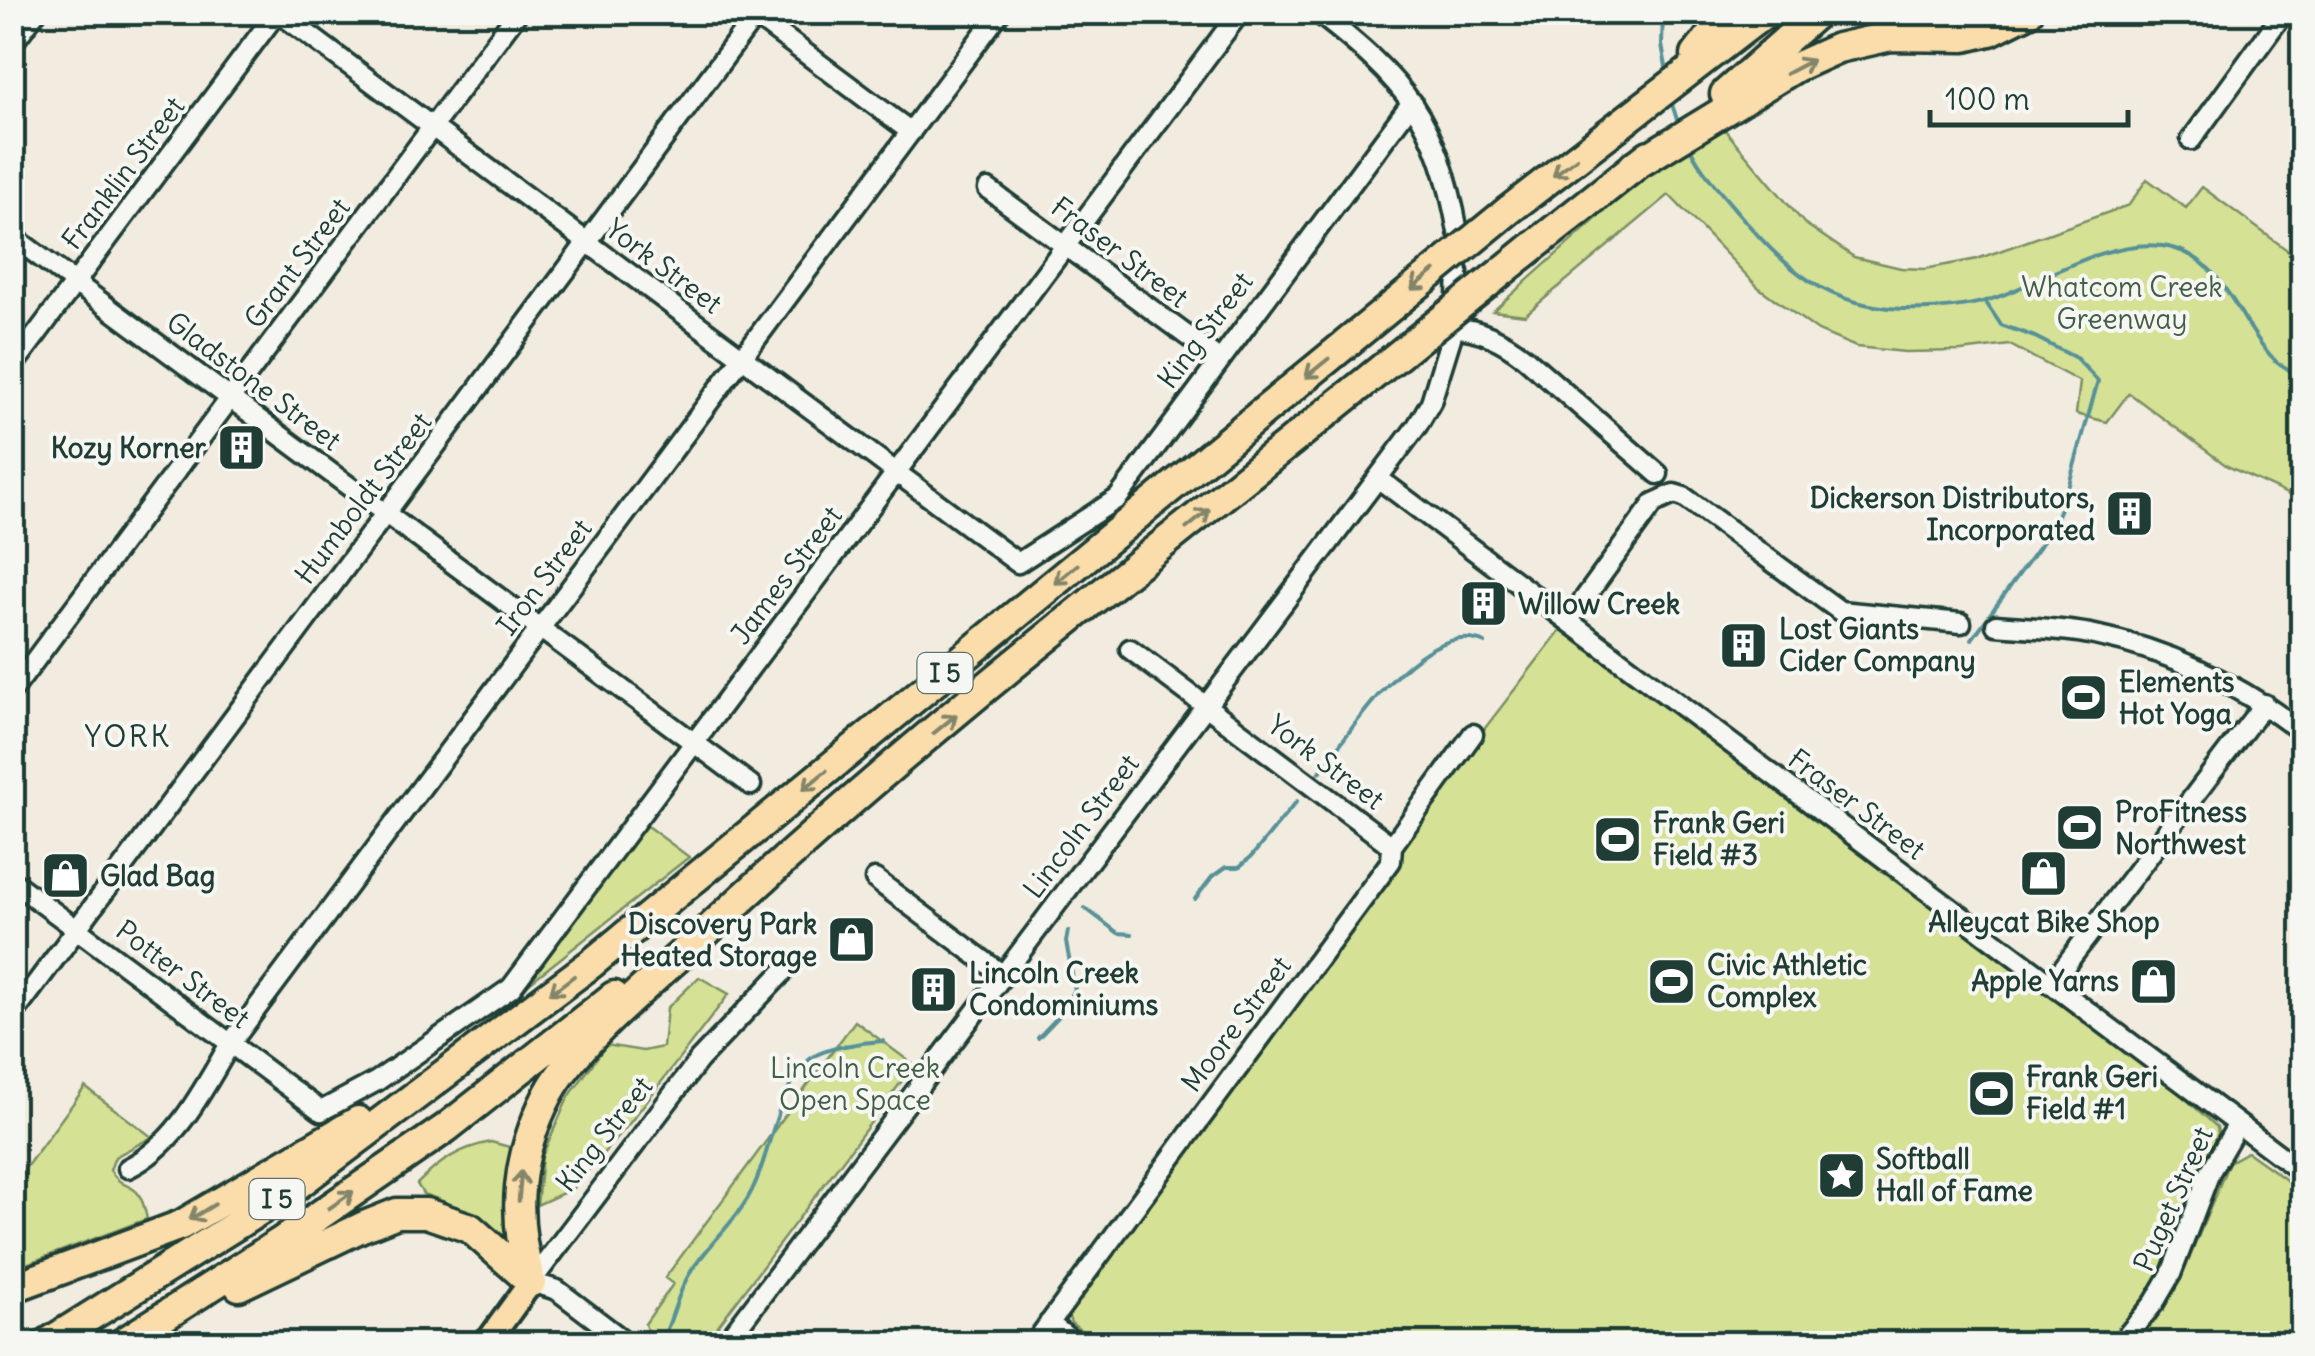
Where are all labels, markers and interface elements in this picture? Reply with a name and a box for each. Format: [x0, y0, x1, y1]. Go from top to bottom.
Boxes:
one-way arrow [1784, 57, 1814, 76]
scale bar [1930, 65, 2128, 127]
text: 100 m [1945, 80, 2030, 118]
street label: Franklin Street [54, 89, 192, 257]
one-way arrow [1552, 157, 1579, 178]
street label: Fraser Street [1044, 189, 1196, 315]
street label: Grant Street [236, 191, 358, 335]
street label: York Street [599, 211, 729, 321]
street label: King Street [1149, 265, 1261, 395]
one-way arrow [1411, 269, 1437, 291]
park label: Whatcom Creek Greenway [2021, 269, 2223, 337]
street label: Gladstone Street [160, 304, 348, 458]
one-way arrow [1304, 357, 1330, 379]
street label: Humboldt Street [287, 405, 439, 591]
building icon: Kozy Korner [215, 422, 267, 474]
place label: Kozy Korner [51, 430, 207, 466]
place label: Dickerson Distributors, Incorporated [1810, 480, 2096, 548]
building icon: Dickerson Distributors, Incorporated [2104, 488, 2156, 540]
street label: James Street [722, 499, 850, 651]
one-way arrow [1184, 508, 1210, 530]
street label: Iron Street [489, 512, 599, 642]
one-way arrow [1053, 563, 1079, 585]
building icon: Willow Creek [1457, 578, 1509, 630]
place label: Willow Creek [1518, 586, 1680, 622]
place label: Lost Giants Cider Company [1779, 611, 1976, 679]
building icon: Lost Giants Cider Company [1718, 619, 1770, 671]
road number: I 5 [918, 653, 972, 693]
place label: Elements Hot Yoga [2119, 664, 2235, 732]
sports icon: Elements Hot Yoga [2058, 672, 2110, 724]
street label: York Street [1261, 707, 1391, 817]
one-way arrow [932, 713, 958, 735]
district label: YORK [84, 717, 172, 755]
street label: Fraser Street [1781, 741, 1933, 867]
street label: Lincoln Street [1015, 747, 1147, 905]
one-way arrow [802, 769, 828, 791]
place label: ProFitness Northwest [2115, 794, 2247, 862]
sports icon: ProFitness Northwest [2054, 802, 2106, 854]
place label: Frank Geri Field #3 [1653, 805, 1785, 873]
sports icon: Frank Geri Field #3 [1592, 813, 1644, 865]
shop icon: Alleycat Bike Shop [2018, 848, 2070, 900]
shop icon: Glad Bag [39, 850, 91, 902]
place label: Glad Bag [100, 858, 215, 894]
place label: Alleycat Bike Shop [1928, 904, 2160, 940]
place label: Discovery Park Heated Storage [621, 906, 817, 974]
street label: Potter Street [109, 912, 257, 1036]
shop icon: Discovery Park Heated Storage [826, 914, 878, 966]
place label: Civic Athletic Complex [1707, 947, 1867, 1015]
street label: Moore Street [1173, 949, 1299, 1099]
place label: Lincoln Creek Condominiums [969, 955, 1159, 1023]
sports icon: Civic Athletic Complex [1646, 955, 1698, 1007]
shop icon: Apple Yarns [2128, 955, 2180, 1007]
building icon: Lincoln Creek Condominiums [908, 963, 960, 1015]
place label: Apple Yarns [1971, 963, 2119, 999]
one-way arrow [549, 975, 576, 996]
park label: Lincoln Creek Open Space [770, 1050, 940, 1118]
place label: Frank Geri Field #1 [2026, 1059, 2158, 1127]
sports icon: Frank Geri Field #1 [1965, 1067, 2017, 1119]
street label: King Street [548, 1069, 660, 1199]
street label: Puget Street [2125, 1121, 2221, 1277]
place label: Softball Hall of Fame [1876, 1141, 2033, 1209]
place icon: Softball Hall of Fame [1815, 1149, 1867, 1201]
one-way arrow [510, 1171, 529, 1203]
road number: I 5 [250, 1179, 304, 1219]
one-way arrow [327, 1190, 355, 1211]
one-way arrow [188, 1203, 217, 1223]

